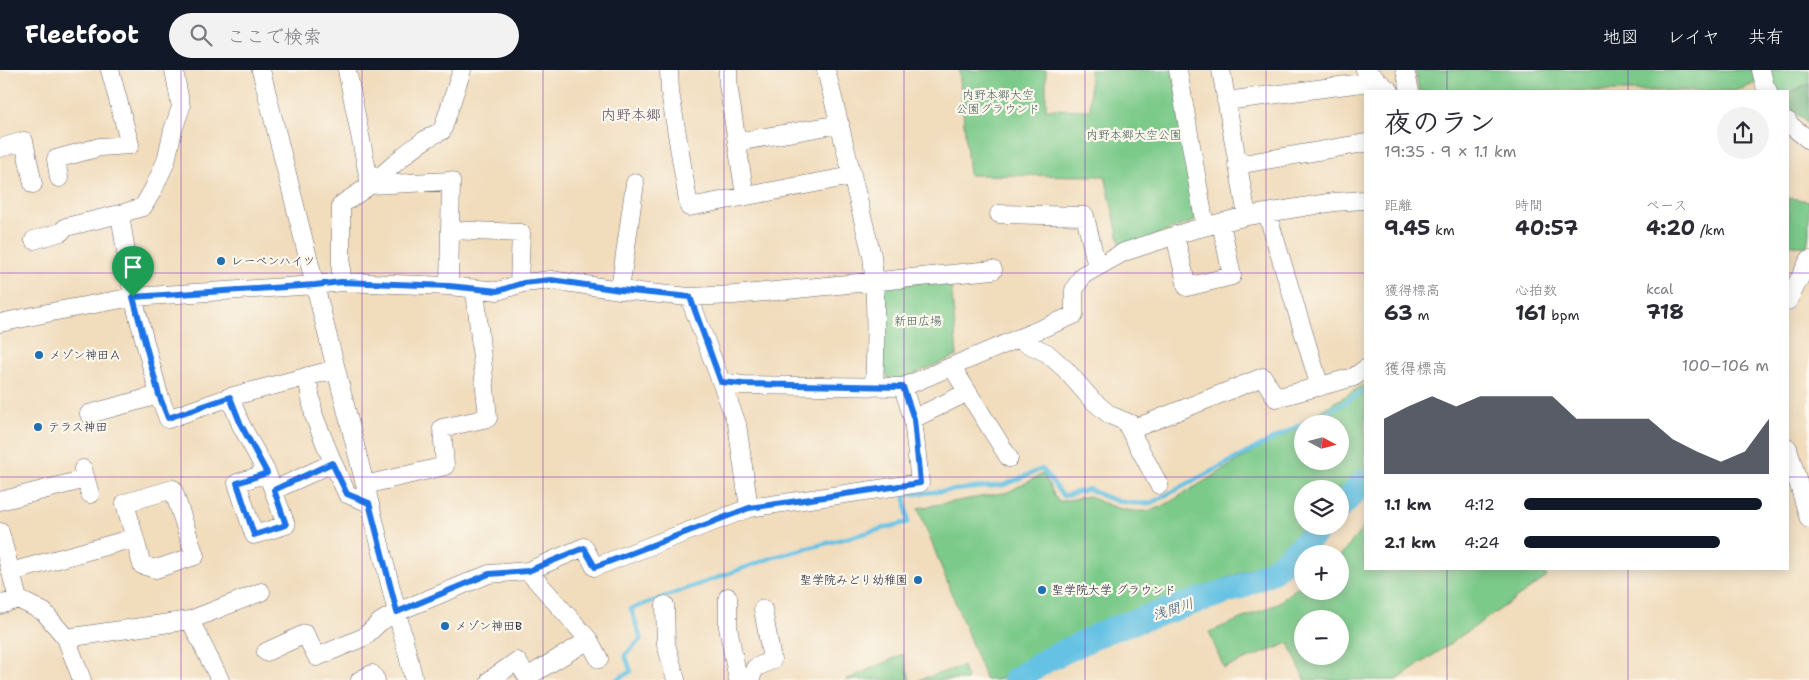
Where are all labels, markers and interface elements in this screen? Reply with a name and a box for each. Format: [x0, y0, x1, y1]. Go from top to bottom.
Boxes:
search box [169, 13, 519, 58]
text: Fleetfoot [25, 19, 139, 51]
icon: search [187, 21, 215, 49]
text: ここで検索 [227, 24, 322, 49]
text: 地図 [1603, 25, 1639, 49]
text: レイヤ [1667, 25, 1720, 49]
text: 共有 [1748, 25, 1784, 49]
park label: 内野本郷大空 公園グラウンド [956, 87, 1040, 117]
text: 夜のラン [1384, 103, 1496, 141]
district label: 内野本郷 [601, 105, 661, 125]
button: share [1717, 107, 1769, 159]
park label: 内野本郷大空公園 [1086, 127, 1182, 143]
text: 19:35 · 9 × 1.1 km [1384, 141, 1517, 162]
text: 距離 [1384, 196, 1412, 214]
text: 時間 [1515, 196, 1543, 214]
text: ペース [1646, 196, 1687, 214]
text: 9.45 [1384, 214, 1430, 242]
text: 40:57 [1515, 214, 1578, 242]
text: 4:20 [1646, 214, 1695, 242]
text: km [1430, 221, 1455, 239]
text: /km [1695, 221, 1725, 239]
pin [112, 246, 154, 297]
icon: arrive [119, 253, 147, 281]
place label: レーベンハイツ [231, 253, 315, 269]
marker: レーベンハイツ [215, 255, 227, 267]
text: kcal [1646, 280, 1673, 298]
text: 獲得標高 [1384, 281, 1440, 299]
text: 心拍数 [1515, 281, 1557, 299]
text: 718 [1646, 298, 1684, 326]
text: 63 [1384, 299, 1413, 327]
text: 161 [1515, 299, 1547, 327]
text: m [1413, 306, 1430, 324]
text: bpm [1547, 306, 1580, 324]
park label: 新田広場 [894, 313, 942, 329]
place label: メゾン神田Ａ [49, 347, 121, 363]
marker: メゾン神田Ａ [33, 349, 45, 361]
text: 100–106 m [1682, 355, 1769, 376]
text: 獲得標高 [1384, 358, 1448, 379]
north arrow [1294, 415, 1349, 470]
map controls [1294, 415, 1349, 665]
place label: テラス神田 [48, 419, 108, 435]
marker: テラス神田 [32, 421, 44, 433]
button: layers [1294, 480, 1349, 535]
text: 1.1 km [1384, 494, 1431, 515]
text: 4:12 [1464, 494, 1495, 515]
text: 2.1 km [1384, 532, 1436, 553]
text: 4:24 [1464, 532, 1500, 553]
button: + [1294, 545, 1349, 600]
place label: 聖学院みどり幼稚園 [800, 572, 908, 588]
marker: 聖学院みどり幼稚園 [912, 574, 924, 586]
place label: 聖学院大学 グラウンド [1052, 582, 1176, 598]
marker: 聖学院大学 グラウンド [1036, 584, 1048, 596]
water label: 浅間川 [1150, 594, 1196, 624]
button: − [1294, 610, 1349, 665]
place label: メゾン神田B [455, 618, 522, 634]
marker: メゾン神田B [439, 620, 451, 632]

